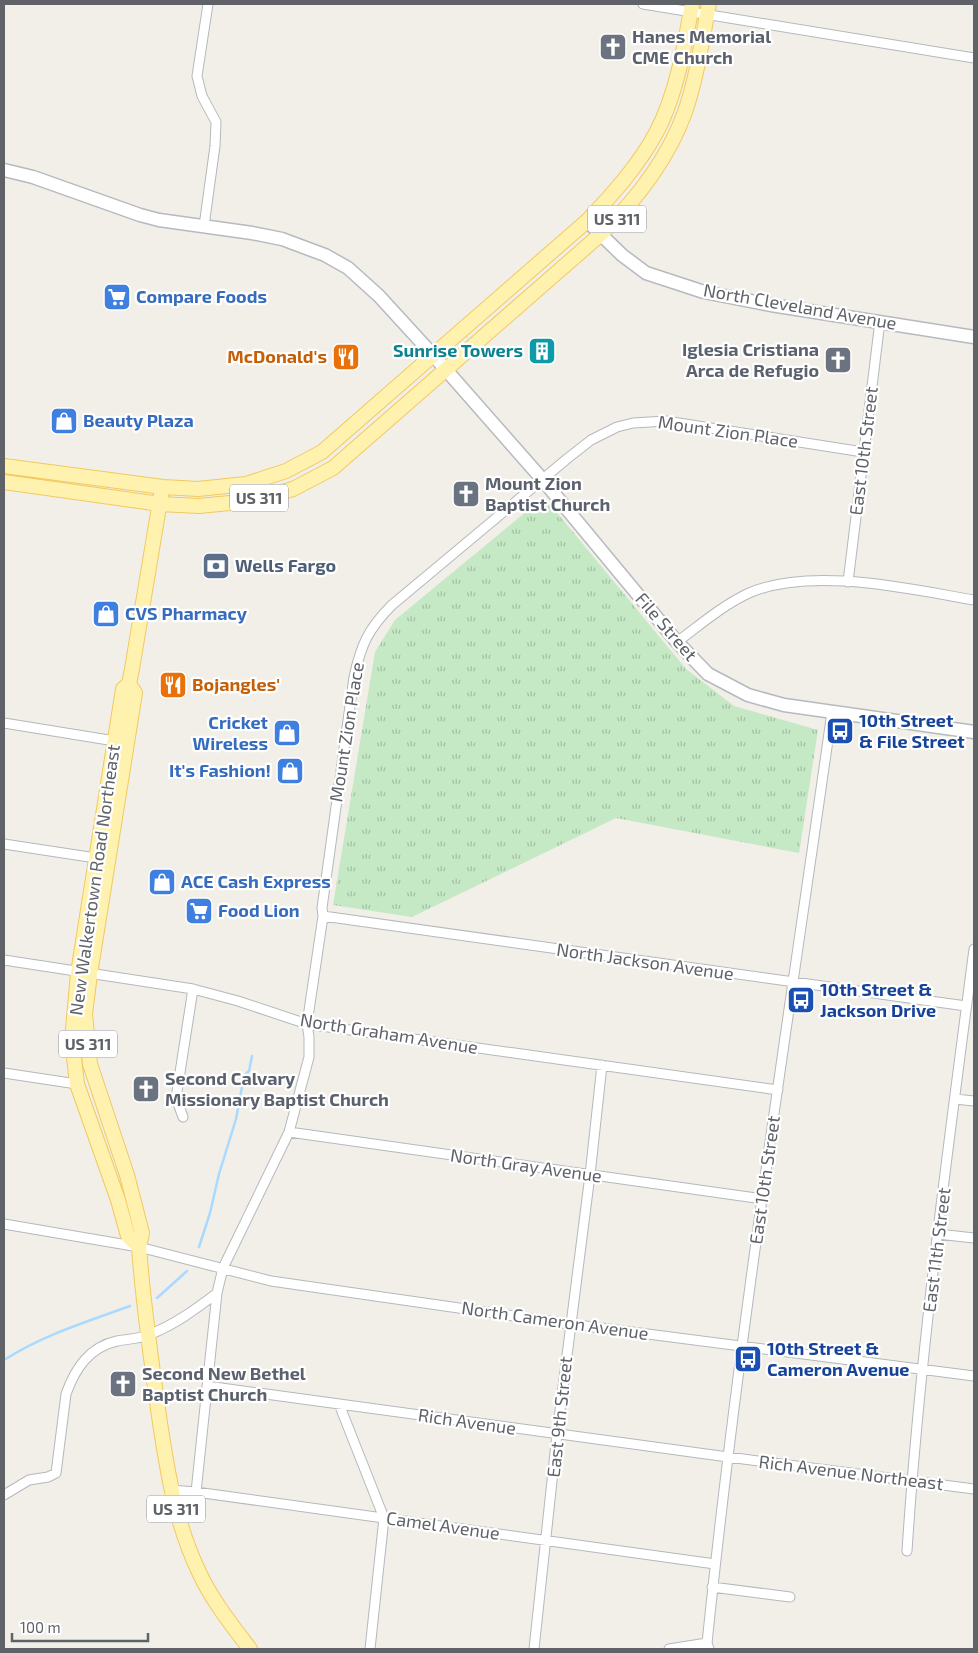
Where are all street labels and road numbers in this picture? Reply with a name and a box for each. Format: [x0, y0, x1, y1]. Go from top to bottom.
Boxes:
road number: US 311 [588, 205, 646, 232]
street label: North Cleveland Avenue [702, 278, 898, 334]
street label: East 10th Street [844, 385, 882, 516]
street label: Mount Zion Place [657, 410, 800, 452]
road number: US 311 [230, 484, 288, 512]
street label: File Street [631, 588, 702, 665]
street label: Mount Zion Place [324, 660, 368, 803]
street label: New Walkertown Road Northeast [64, 743, 124, 1017]
street label: North Jackson Avenue [555, 938, 735, 984]
street label: North Graham Avenue [299, 1008, 480, 1058]
road number: US 311 [59, 1030, 117, 1058]
street label: East 10th Street [744, 1114, 784, 1245]
street label: North Gray Avenue [449, 1143, 603, 1187]
street label: East 11th Street [917, 1186, 955, 1314]
street label: North Cameron Avenue [460, 1296, 650, 1344]
street label: East 9th Street [542, 1355, 576, 1479]
street label: Rich Avenue [417, 1403, 518, 1439]
street label: Rich Avenue Northeast [758, 1450, 945, 1494]
road number: US 311 [147, 1496, 205, 1522]
street label: Camel Avenue [385, 1506, 501, 1544]

